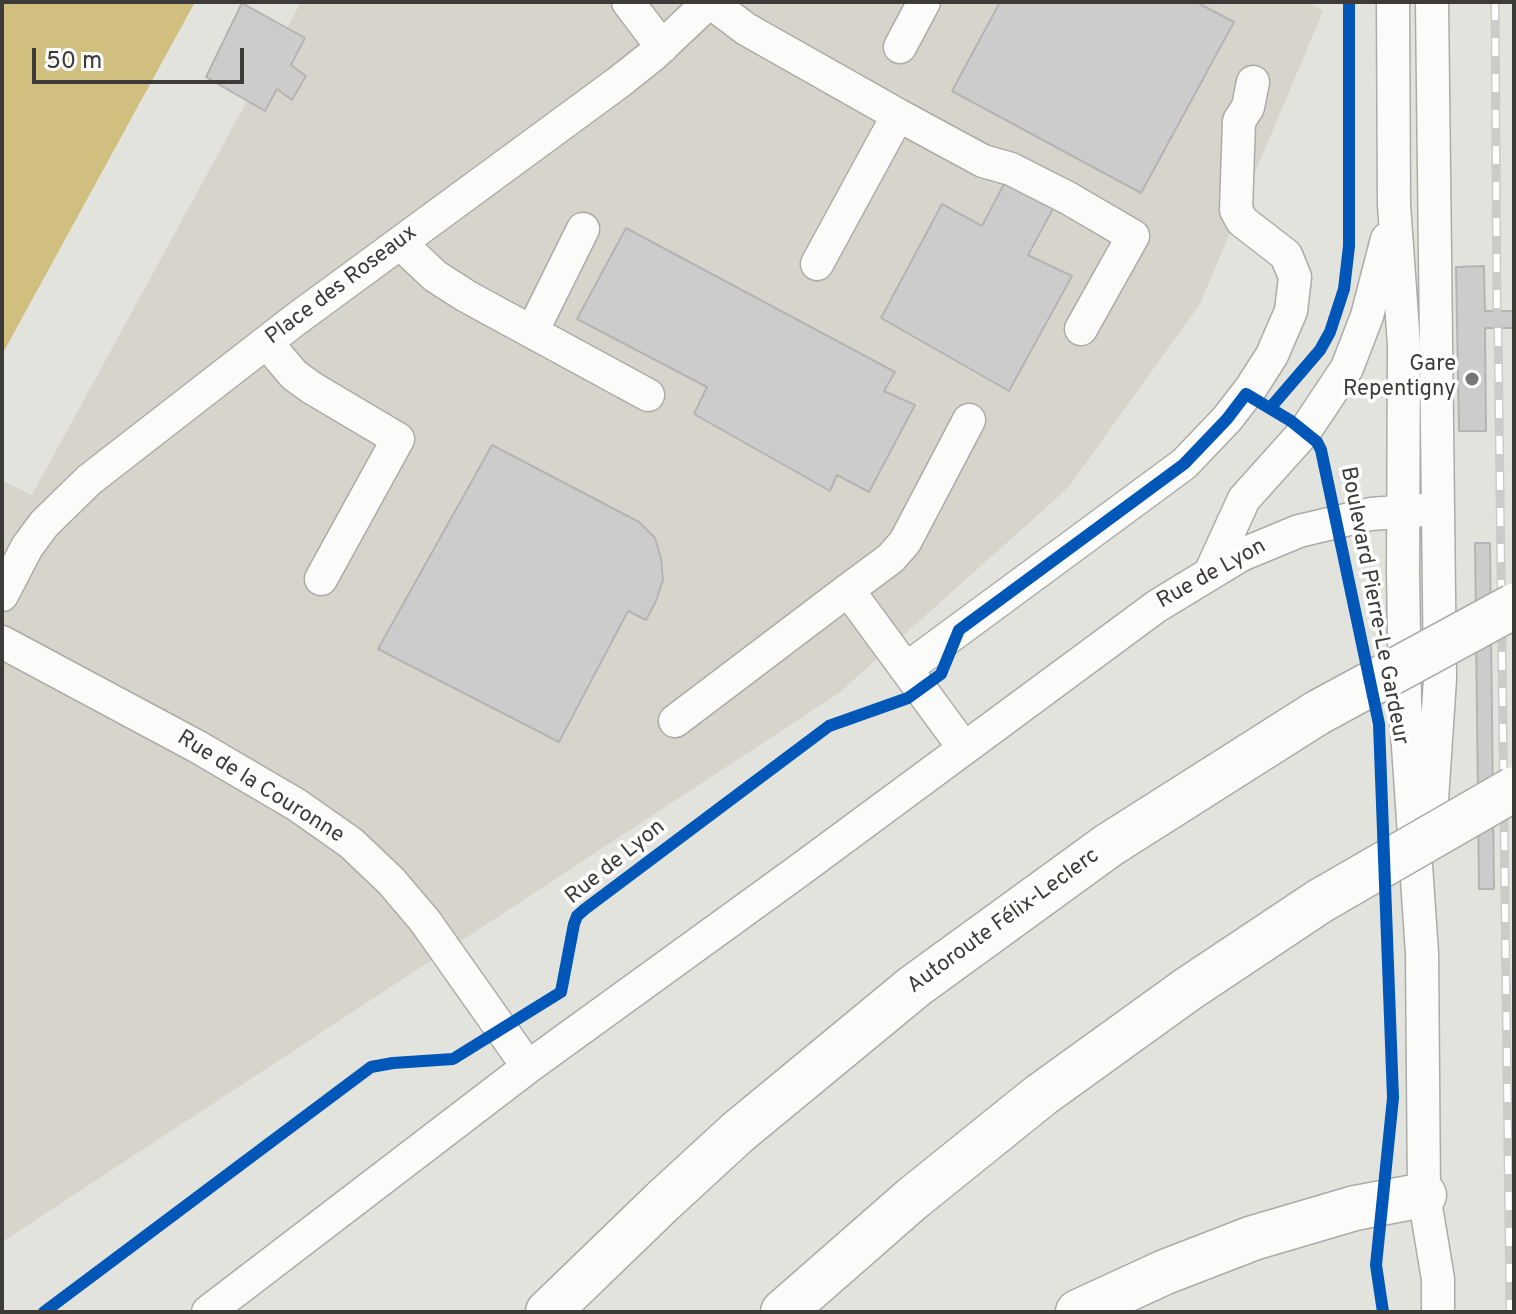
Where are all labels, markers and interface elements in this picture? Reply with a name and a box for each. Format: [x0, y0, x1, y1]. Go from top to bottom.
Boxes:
scale bar [36, 32, 248, 82]
text: 50 m [46, 47, 102, 77]
street label: Place des Roseaux [261, 221, 423, 351]
place label: Gare Repentigny [1343, 353, 1456, 404]
marker: Gare Repentigny [1463, 370, 1481, 388]
street label: Boulevard Pierre-Le Gardeur [1333, 465, 1413, 747]
street label: Rue de Lyon [1153, 534, 1271, 616]
street label: Rue de la Couronne [172, 726, 348, 850]
street label: Rue de Lyon [561, 815, 671, 911]
street label: Autoroute Félix-Leclerc [903, 844, 1105, 1000]

